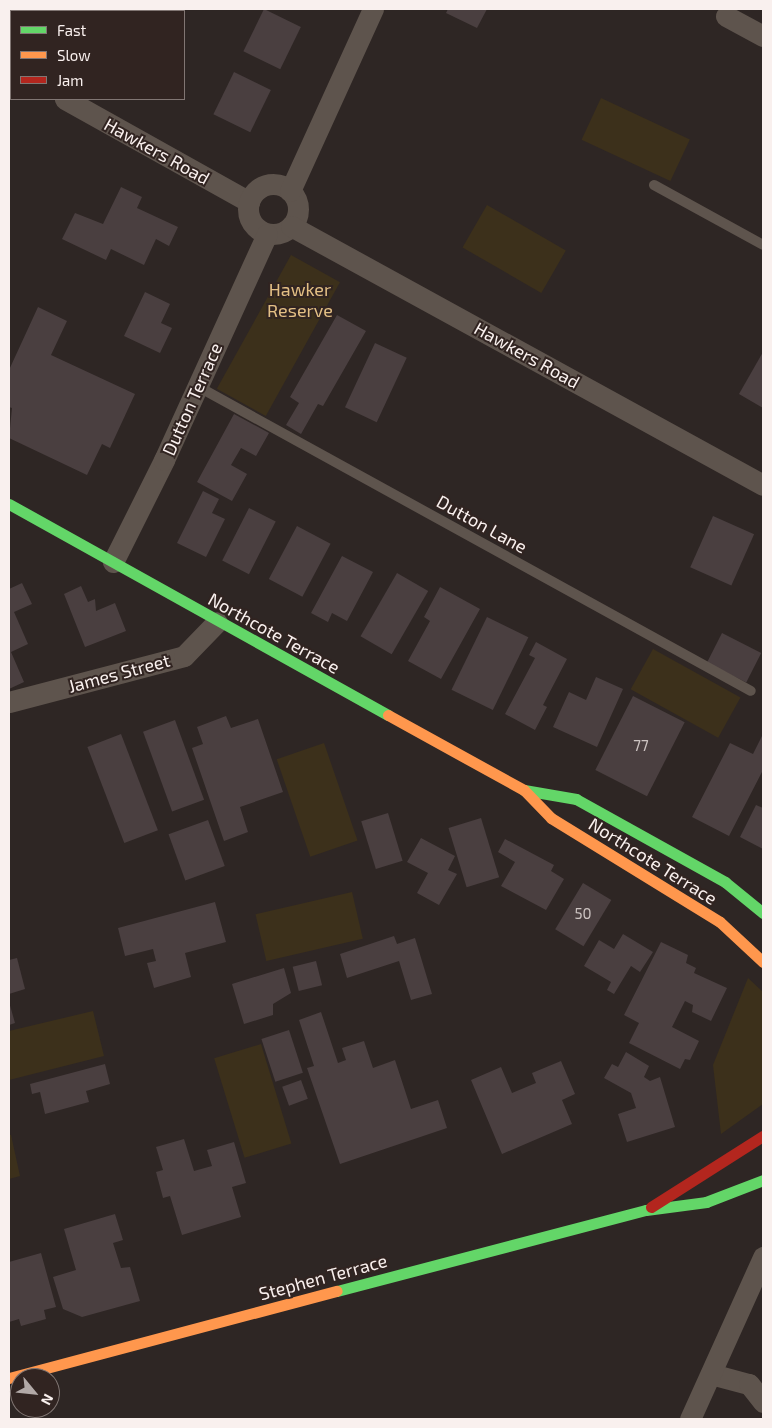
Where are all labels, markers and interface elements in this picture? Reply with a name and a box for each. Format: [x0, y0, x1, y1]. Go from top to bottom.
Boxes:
legend [10, 10, 185, 100]
text: Fast [57, 21, 86, 39]
text: Slow [57, 46, 91, 64]
text: Jam [57, 71, 83, 89]
street label: Hawkers Road [101, 113, 213, 189]
park label: Hawker Reserve [267, 279, 333, 322]
street label: Hawkers Road [471, 317, 583, 393]
street label: Dutton Terrace [157, 339, 227, 459]
street label: Dutton Lane [433, 490, 531, 558]
street label: Northcote Terrace [204, 588, 344, 678]
street label: James Street [66, 649, 172, 697]
house number: 77 [633, 737, 649, 755]
street label: Northcote Terrace [585, 813, 721, 909]
house number: 50 [574, 905, 592, 923]
street label: Stephen Terrace [256, 1249, 390, 1305]
north arrow [10, 1368, 60, 1418]
text: N [38, 1391, 58, 1408]

